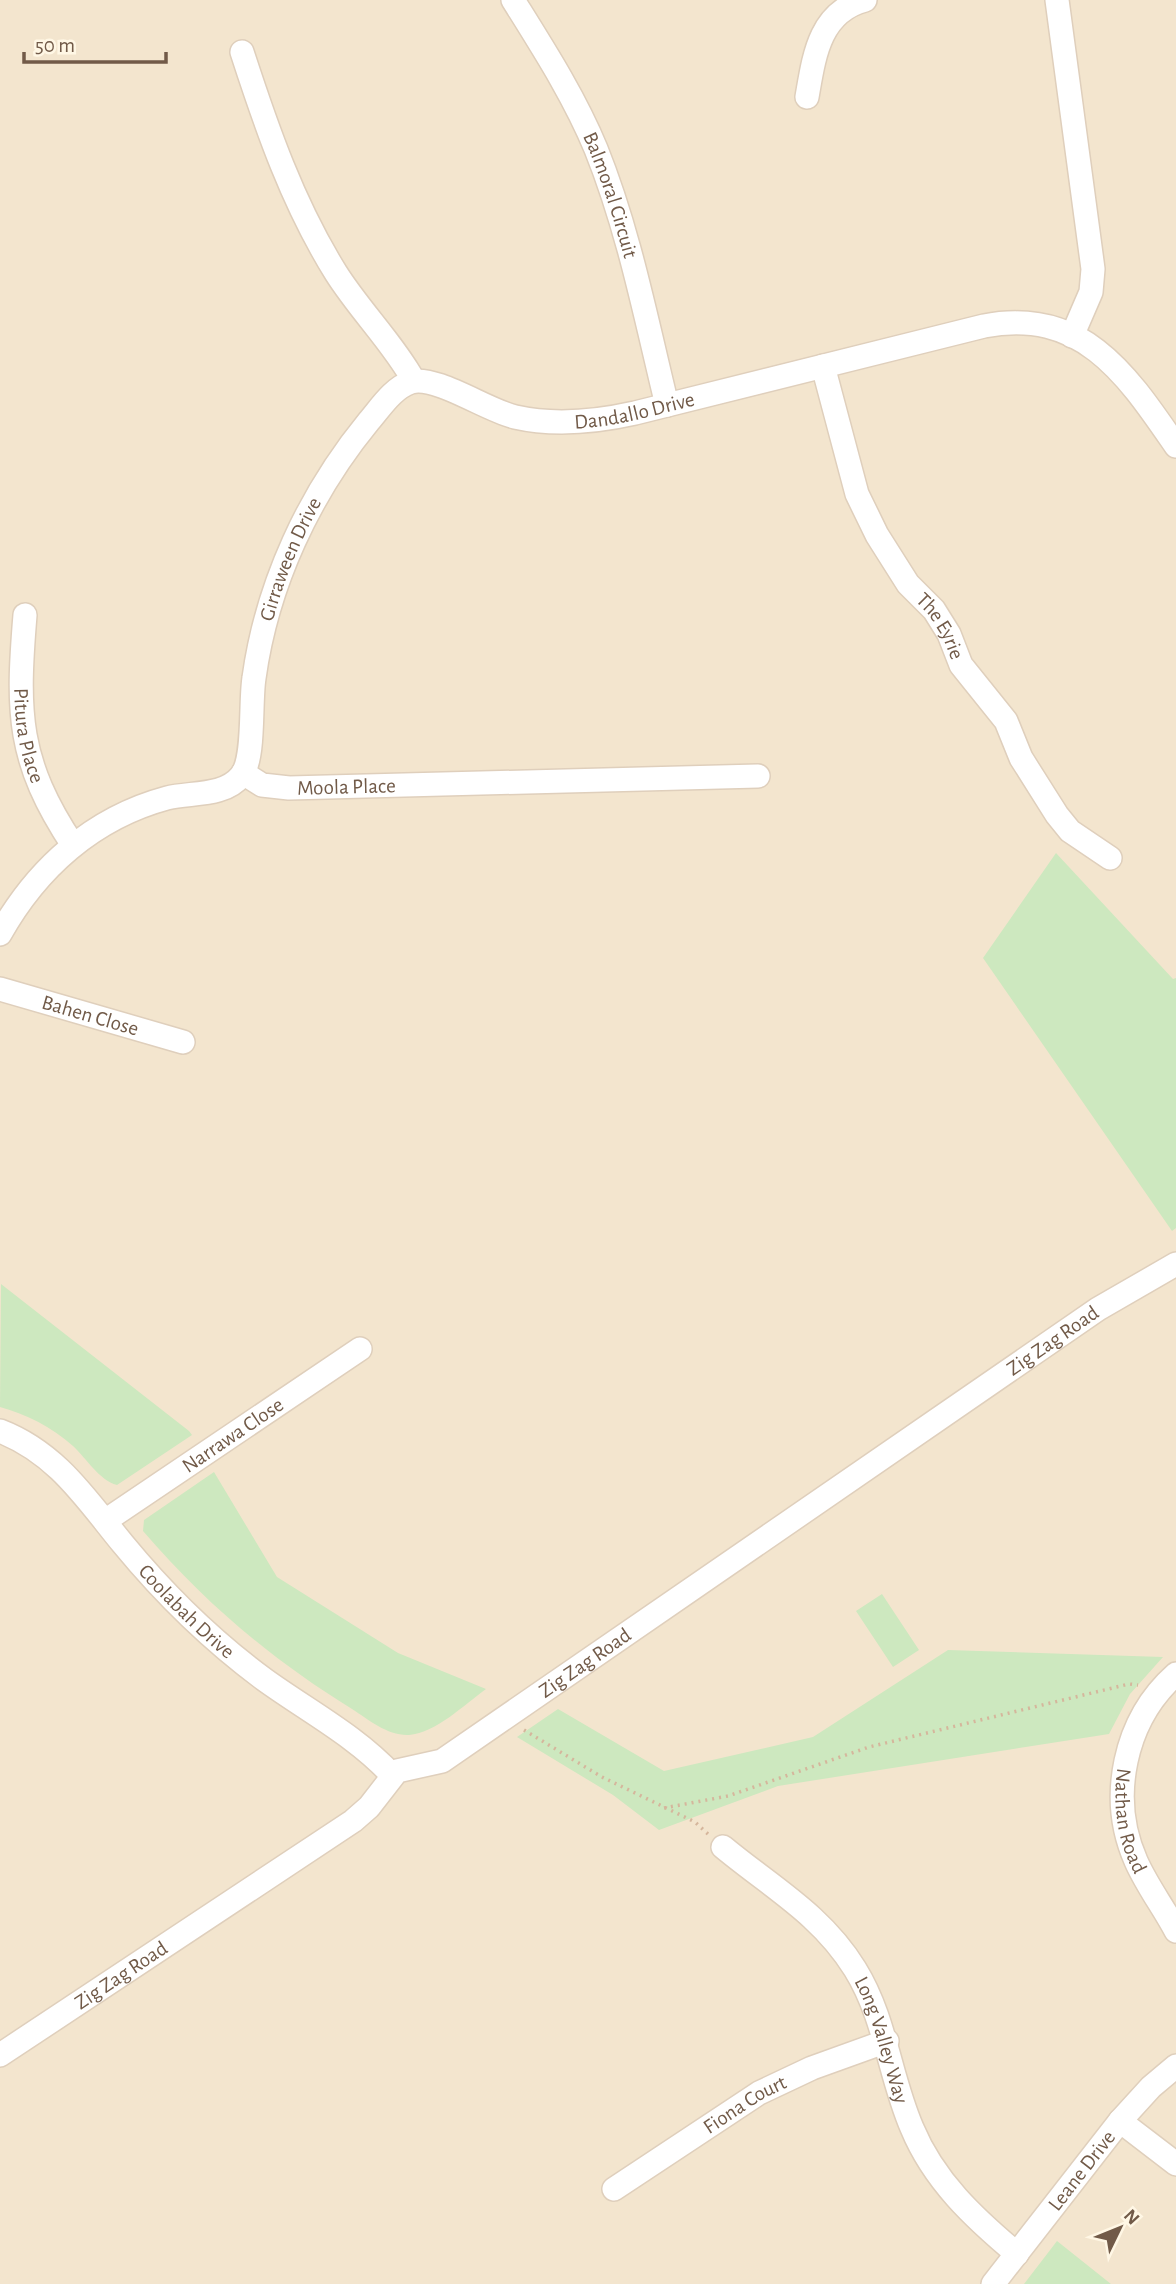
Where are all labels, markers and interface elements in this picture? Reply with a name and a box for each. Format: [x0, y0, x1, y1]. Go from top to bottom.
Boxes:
scale bar [24, 21, 166, 65]
text: 50 m [35, 35, 75, 56]
street label: Balmoral Circuit [579, 129, 641, 260]
street label: Dandallo Drive [573, 389, 697, 433]
street label: Girraween Drive [256, 494, 325, 623]
street label: The Eyrie [912, 589, 968, 662]
street label: Pitura Place [10, 688, 48, 786]
street label: Moola Place [297, 775, 396, 799]
street label: Bahen Close [39, 992, 141, 1040]
street label: Zig Zag Road [1003, 1302, 1103, 1379]
street label: Narrawa Close [179, 1394, 287, 1477]
street label: Coolabah Drive [135, 1561, 238, 1663]
street label: Zig Zag Road [535, 1624, 635, 1702]
street label: Nathan Road [1111, 1767, 1150, 1877]
street label: Zig Zag Road [71, 1937, 171, 2013]
street label: Long Valley Way [850, 1973, 912, 2106]
street label: Fiona Court [700, 2072, 790, 2138]
street label: Leane Drive [1044, 2127, 1119, 2215]
north arrow [1085, 2193, 1155, 2263]
text: N [1120, 2206, 1143, 2229]

